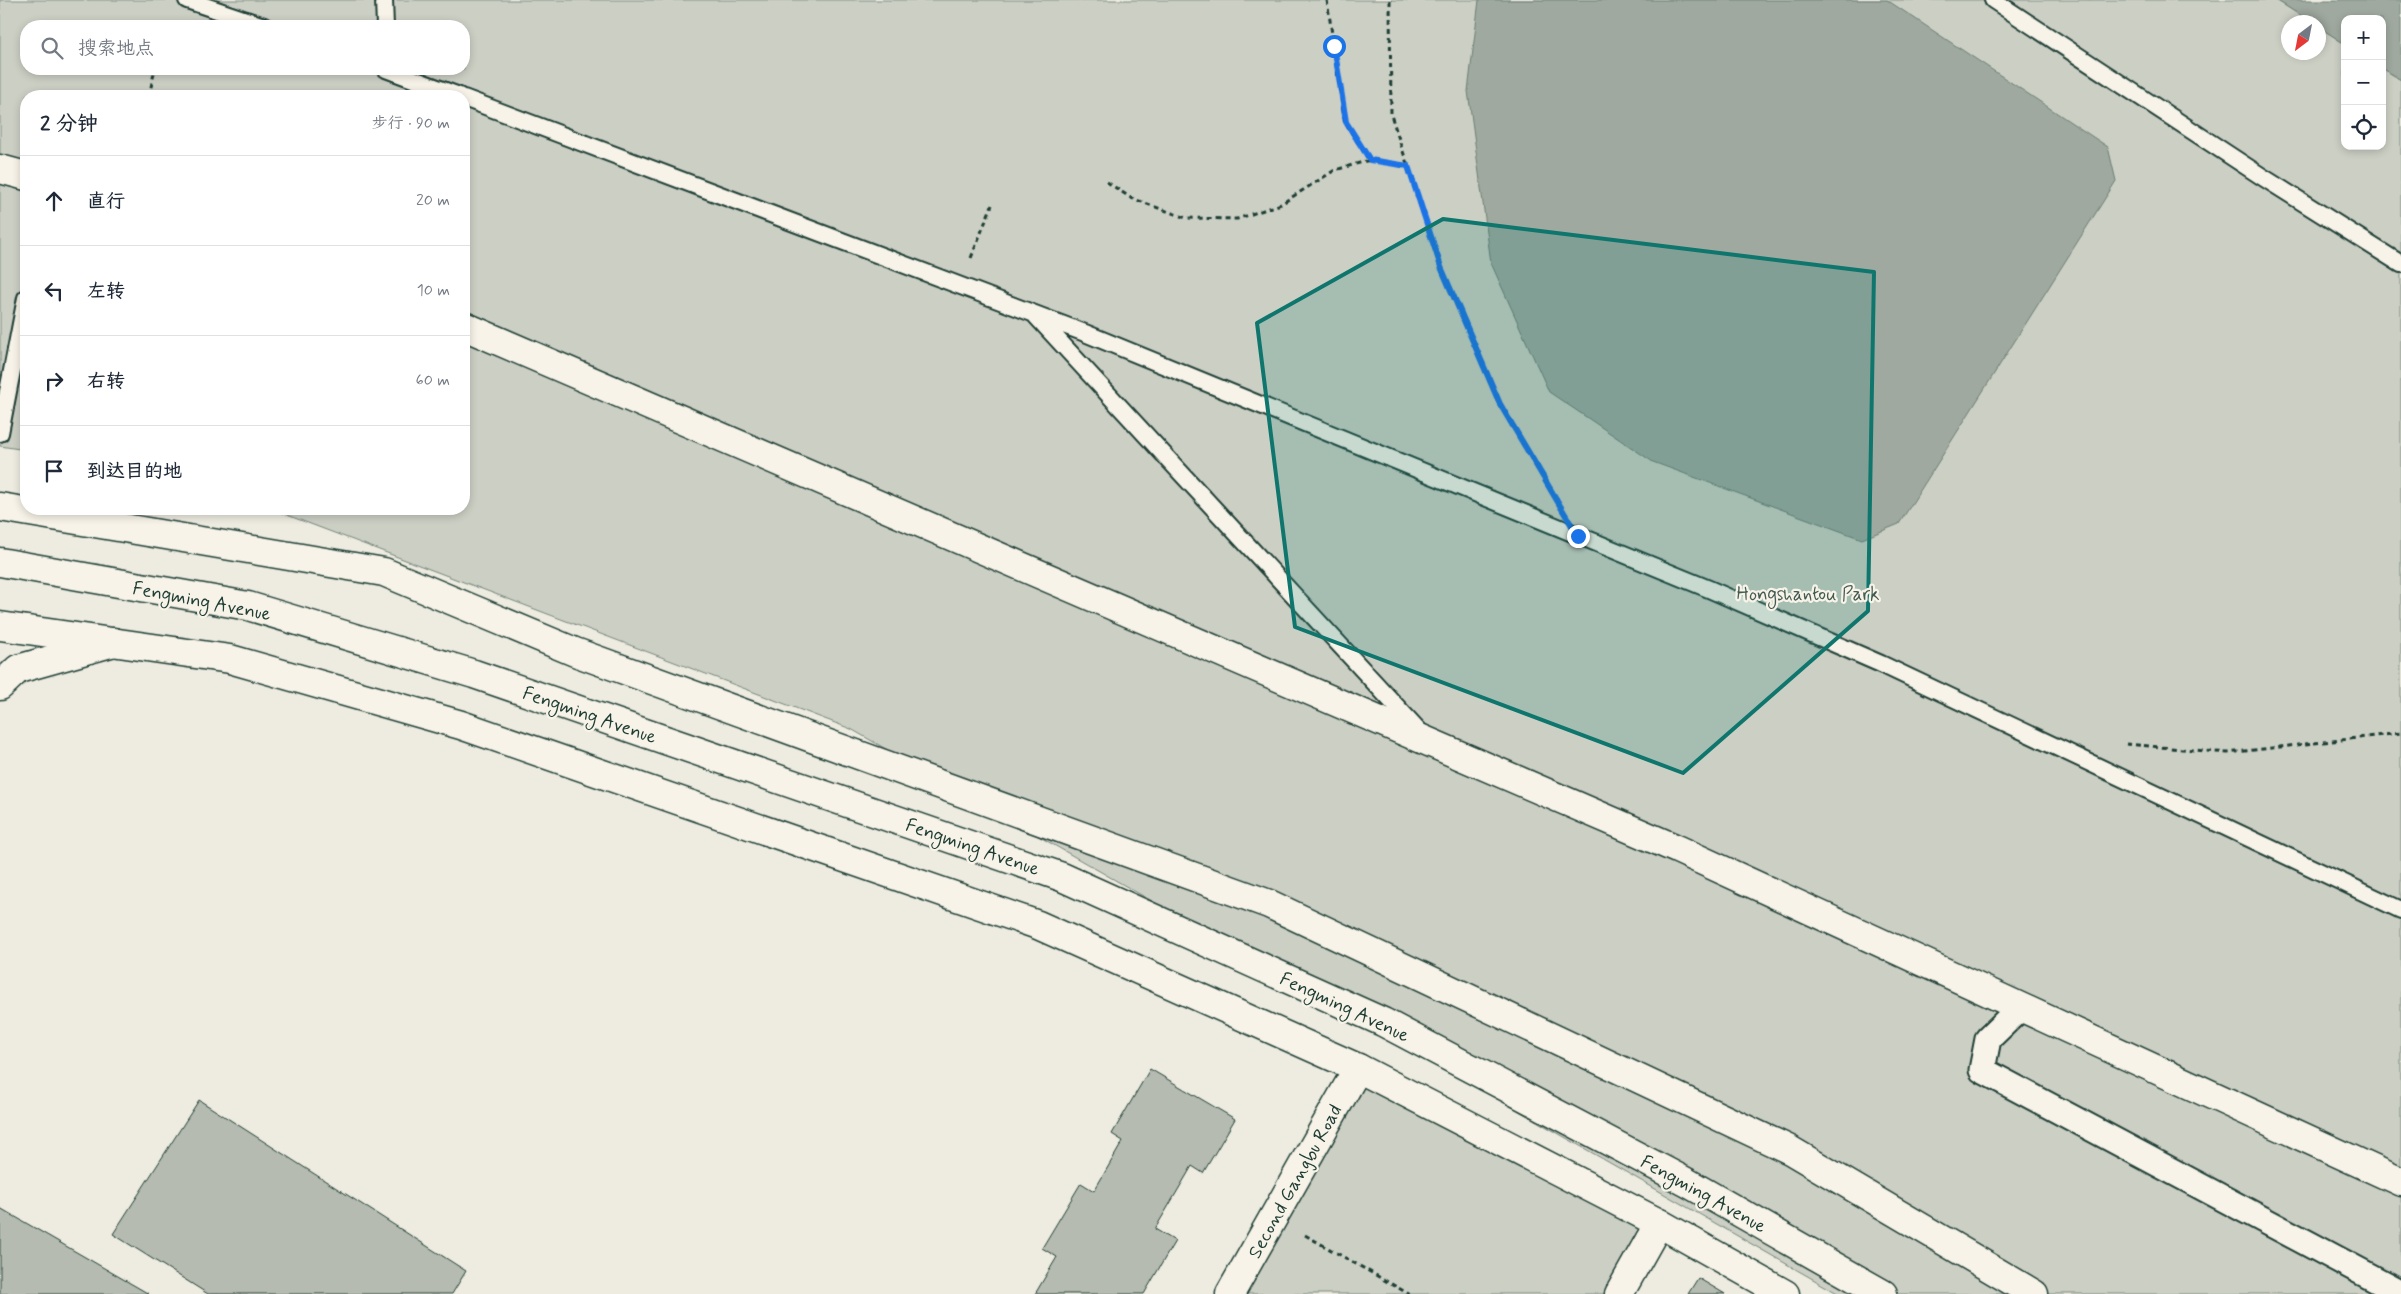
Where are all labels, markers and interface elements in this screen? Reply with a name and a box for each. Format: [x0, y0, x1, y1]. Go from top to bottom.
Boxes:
north arrow [2281, 15, 2326, 60]
map controls [2341, 15, 2386, 150]
button: + [2341, 15, 2386, 60]
search box [20, 20, 470, 75]
icon: search [38, 34, 66, 62]
route start [1323, 35, 1346, 58]
text: 搜索地点 [78, 36, 154, 61]
button: − [2341, 60, 2386, 105]
button: locate [2341, 105, 2386, 150]
text: 2 分钟 [40, 110, 98, 138]
text: 步行 · 90 m [372, 113, 450, 134]
icon: ahead [40, 187, 68, 215]
text: 直行 [87, 189, 125, 214]
text: 20 m [416, 190, 450, 211]
icon: left [40, 277, 68, 305]
text: 左转 [87, 279, 125, 304]
text: 10 m [417, 280, 450, 301]
icon: right [40, 367, 68, 395]
text: 右转 [87, 369, 125, 394]
text: 60 m [416, 370, 450, 391]
icon: arrive [40, 457, 68, 485]
text: 到达目的地 [87, 459, 182, 484]
route end [1567, 525, 1590, 548]
street label: Fengming Avenue [130, 576, 273, 629]
park label: Hongshantou Park [1737, 582, 1879, 609]
street label: Fengming Avenue [519, 681, 660, 752]
street label: Fengming Avenue [902, 813, 1043, 884]
street label: Fengming Avenue [1275, 966, 1413, 1050]
street label: Second Gangbu Road [1243, 1100, 1349, 1264]
street label: Fengming Avenue [1635, 1149, 1771, 1241]

